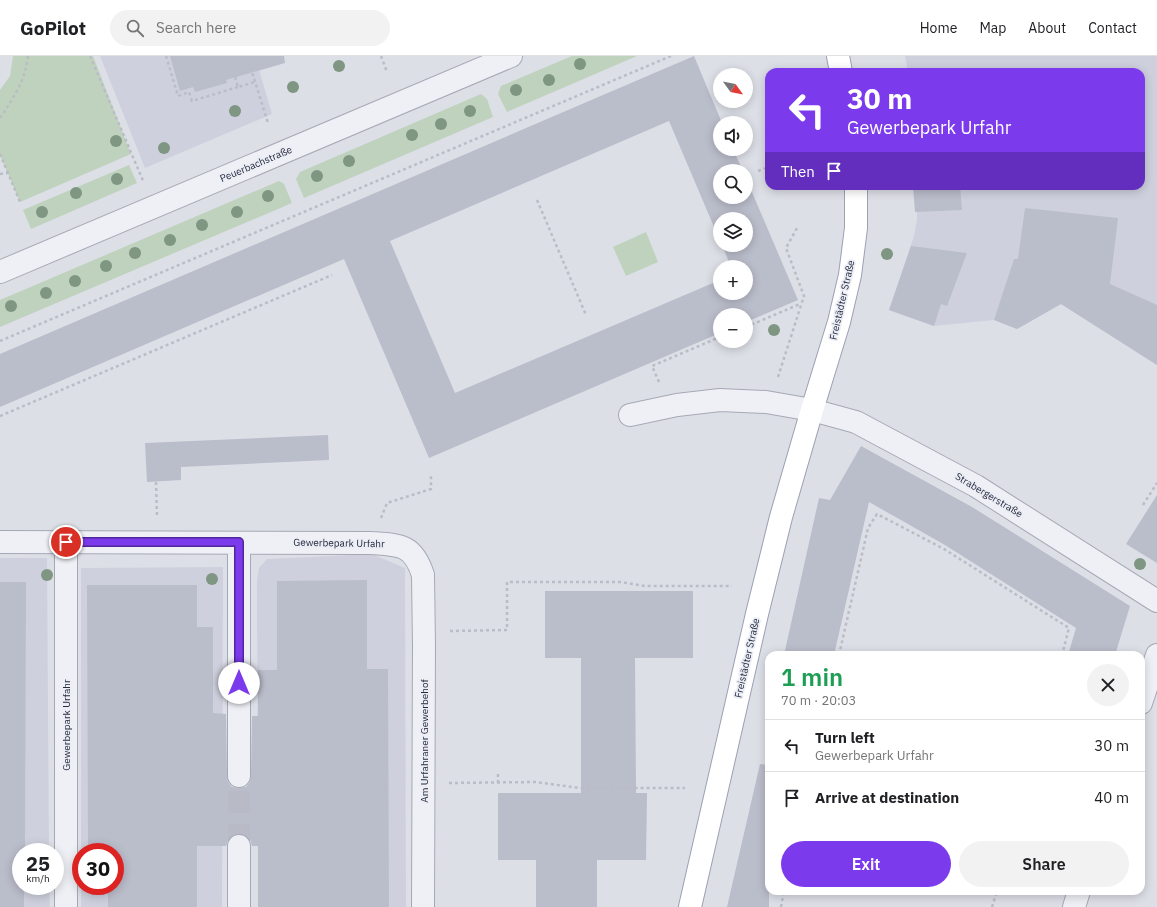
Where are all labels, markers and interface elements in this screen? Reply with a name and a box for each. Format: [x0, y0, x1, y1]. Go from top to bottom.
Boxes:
search box [110, 10, 390, 46]
text: GoPilot [20, 16, 86, 40]
icon: search [124, 17, 146, 39]
text: Search here [156, 18, 236, 37]
text: Home [920, 19, 957, 37]
text: Map [979, 19, 1006, 37]
text: About [1028, 19, 1066, 37]
text: Contact [1088, 19, 1137, 37]
north arrow [713, 68, 753, 108]
map controls [713, 68, 753, 348]
text: 30 m [847, 80, 912, 117]
icon: left [781, 84, 833, 136]
button: sound [713, 116, 753, 156]
text: Gewerbepark Urfahr [847, 116, 1011, 139]
street label: Peuerbachstraße [218, 143, 295, 185]
icon: arrive [823, 160, 845, 182]
text: Then [781, 162, 815, 181]
button: search [713, 164, 753, 204]
button: layers [713, 212, 753, 252]
street label: Freistädter Straße [826, 258, 858, 341]
button: + [713, 260, 753, 300]
button: − [713, 308, 753, 348]
street label: Strabergerstraße [953, 470, 1026, 521]
pin [49, 525, 83, 559]
icon: arrive [55, 531, 77, 553]
street label: Gewerbepark Urfahr [293, 536, 385, 550]
street label: Freistädter Straße [731, 616, 763, 699]
text: 1 min [781, 661, 843, 693]
position arrow [218, 662, 260, 704]
button: close [1087, 664, 1129, 706]
street label: Gewerbepark Urfahr [60, 679, 73, 771]
street label: Am Urfahraner Gewerbehof [418, 679, 431, 803]
text: 70 m · 20:03 [781, 692, 856, 709]
text: Turn left [815, 728, 875, 747]
icon: left [781, 735, 803, 757]
text: 30 m [1094, 736, 1129, 755]
text: Gewerbepark Urfahr [815, 747, 934, 764]
icon: arrive [781, 787, 803, 809]
text: Arrive at destination [815, 788, 959, 807]
text: 40 m [1094, 788, 1129, 807]
button: Exit [781, 841, 951, 887]
button: Share [959, 841, 1129, 887]
speed limit sign: 30 [72, 843, 124, 895]
text: 25 [26, 850, 50, 877]
text: km/h [26, 872, 50, 885]

